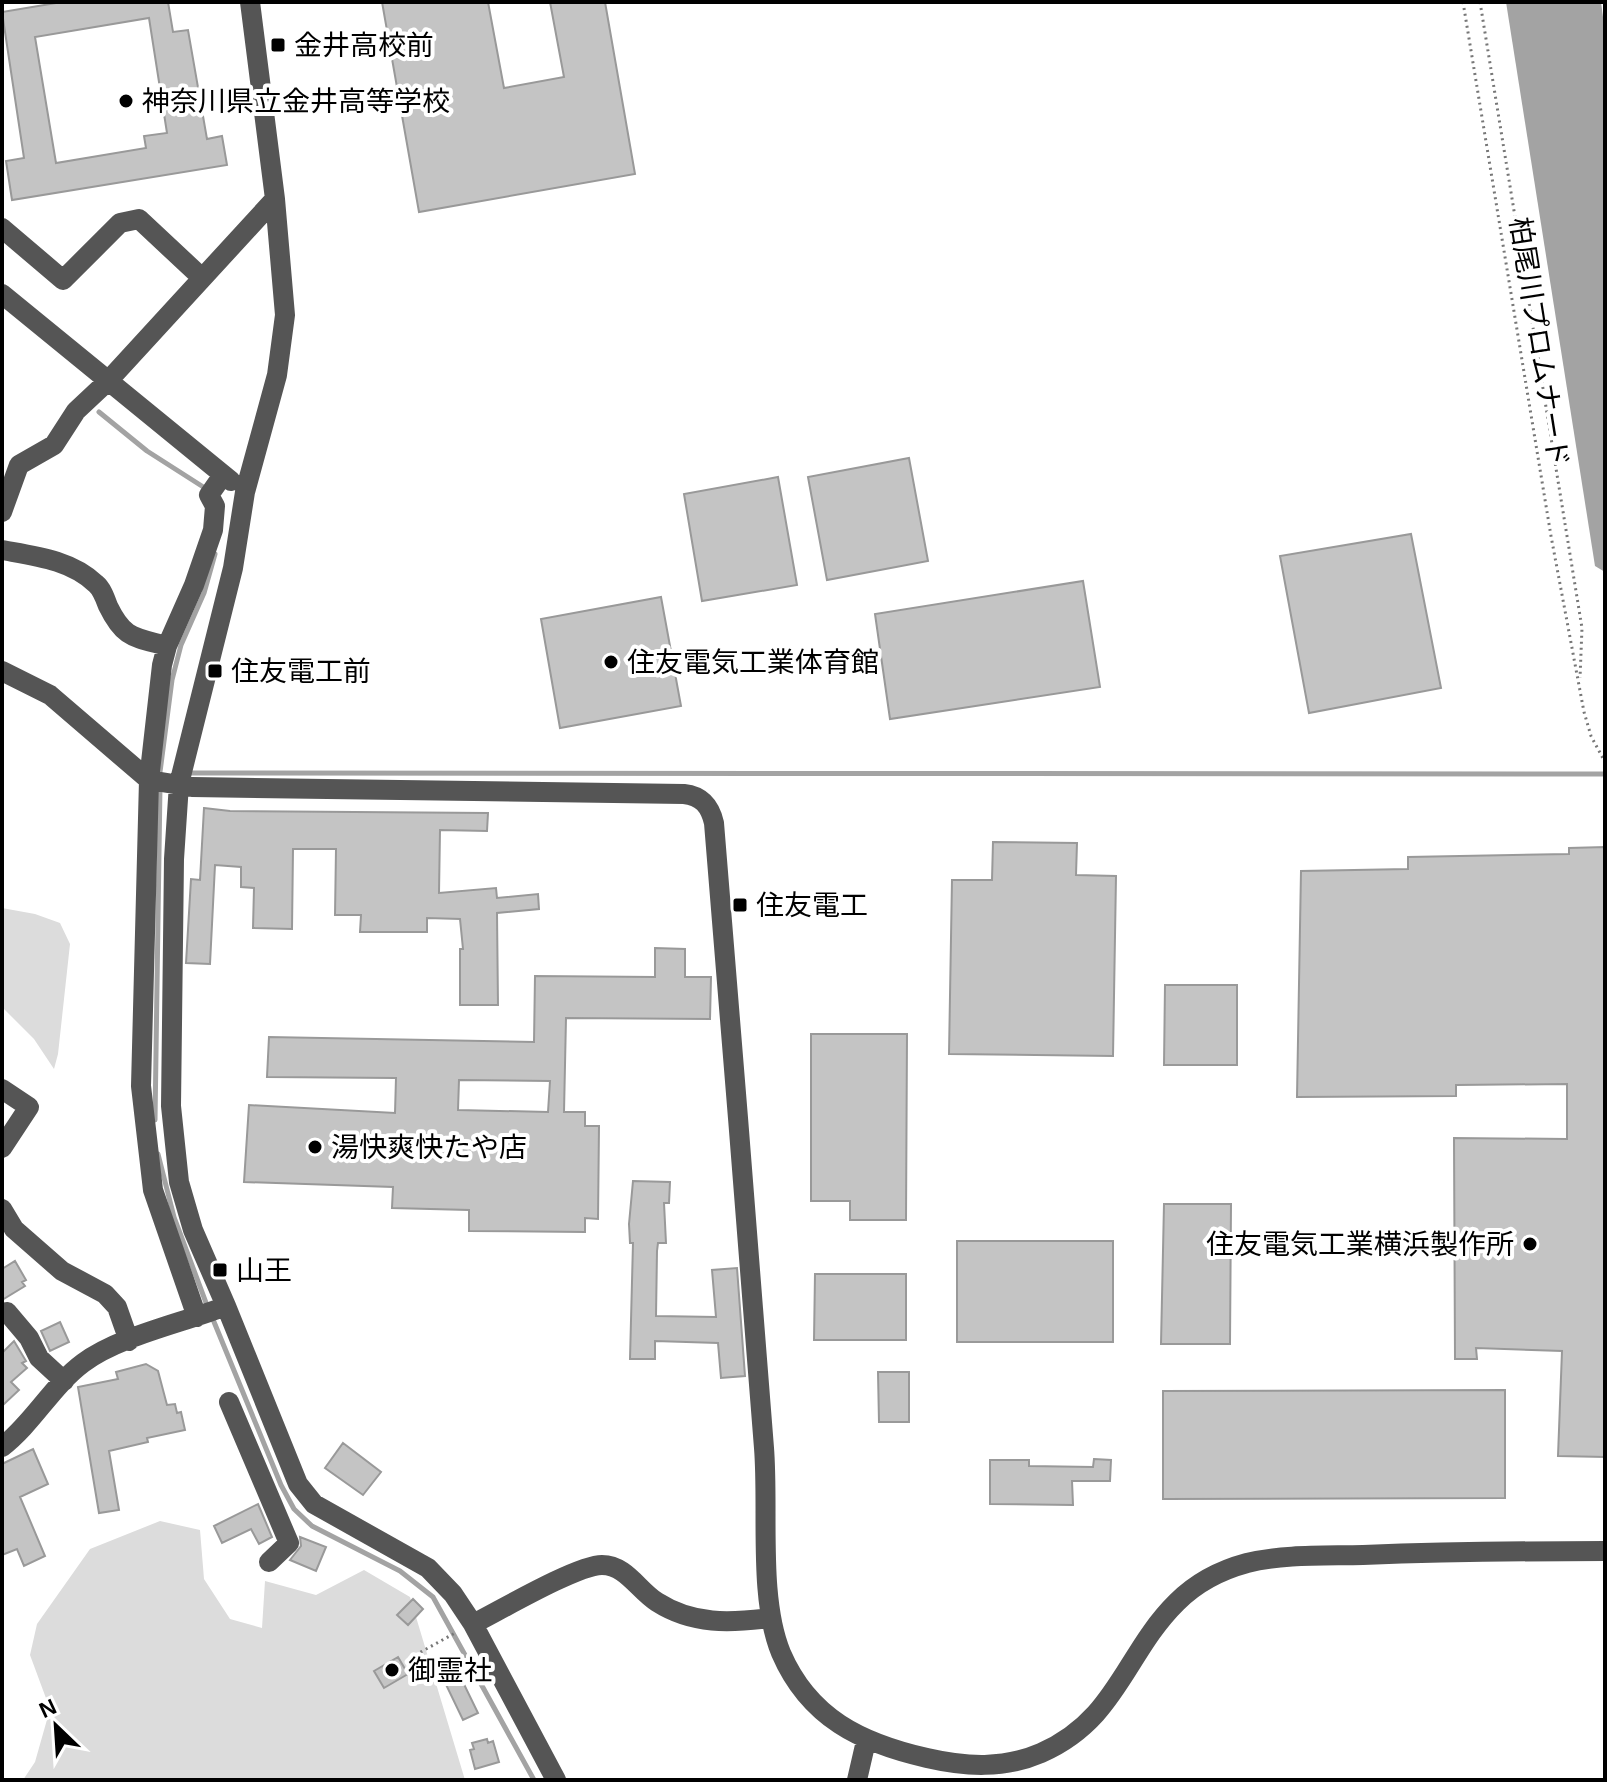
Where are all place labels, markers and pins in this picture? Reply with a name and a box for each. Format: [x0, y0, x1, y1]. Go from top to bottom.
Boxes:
place label: 金井高校前 [294, 30, 434, 61]
marker: 金井高校前 [269, 36, 287, 54]
place label: 神奈川県立金井高等学校 [142, 86, 450, 117]
marker: 神奈川県立金井高等学校 [117, 92, 135, 110]
place label: 住友電気工業体育館 [627, 647, 879, 678]
marker: 住友電気工業体育館 [602, 653, 620, 671]
place label: 住友電工前 [231, 656, 371, 687]
marker: 住友電工前 [206, 662, 224, 680]
place label: 住友電工 [756, 890, 868, 921]
marker: 住友電工 [731, 896, 749, 914]
place label: 湯快爽快たや店 [331, 1132, 527, 1163]
marker: 湯快爽快たや店 [306, 1138, 324, 1156]
place label: 住友電気工業横浜製作所 [1206, 1229, 1514, 1260]
marker: 住友電気工業横浜製作所 [1521, 1235, 1539, 1253]
place label: 山王 [236, 1255, 292, 1286]
marker: 山王 [211, 1261, 229, 1279]
place label: 御霊社 [408, 1655, 492, 1686]
marker: 御霊社 [383, 1661, 401, 1679]

